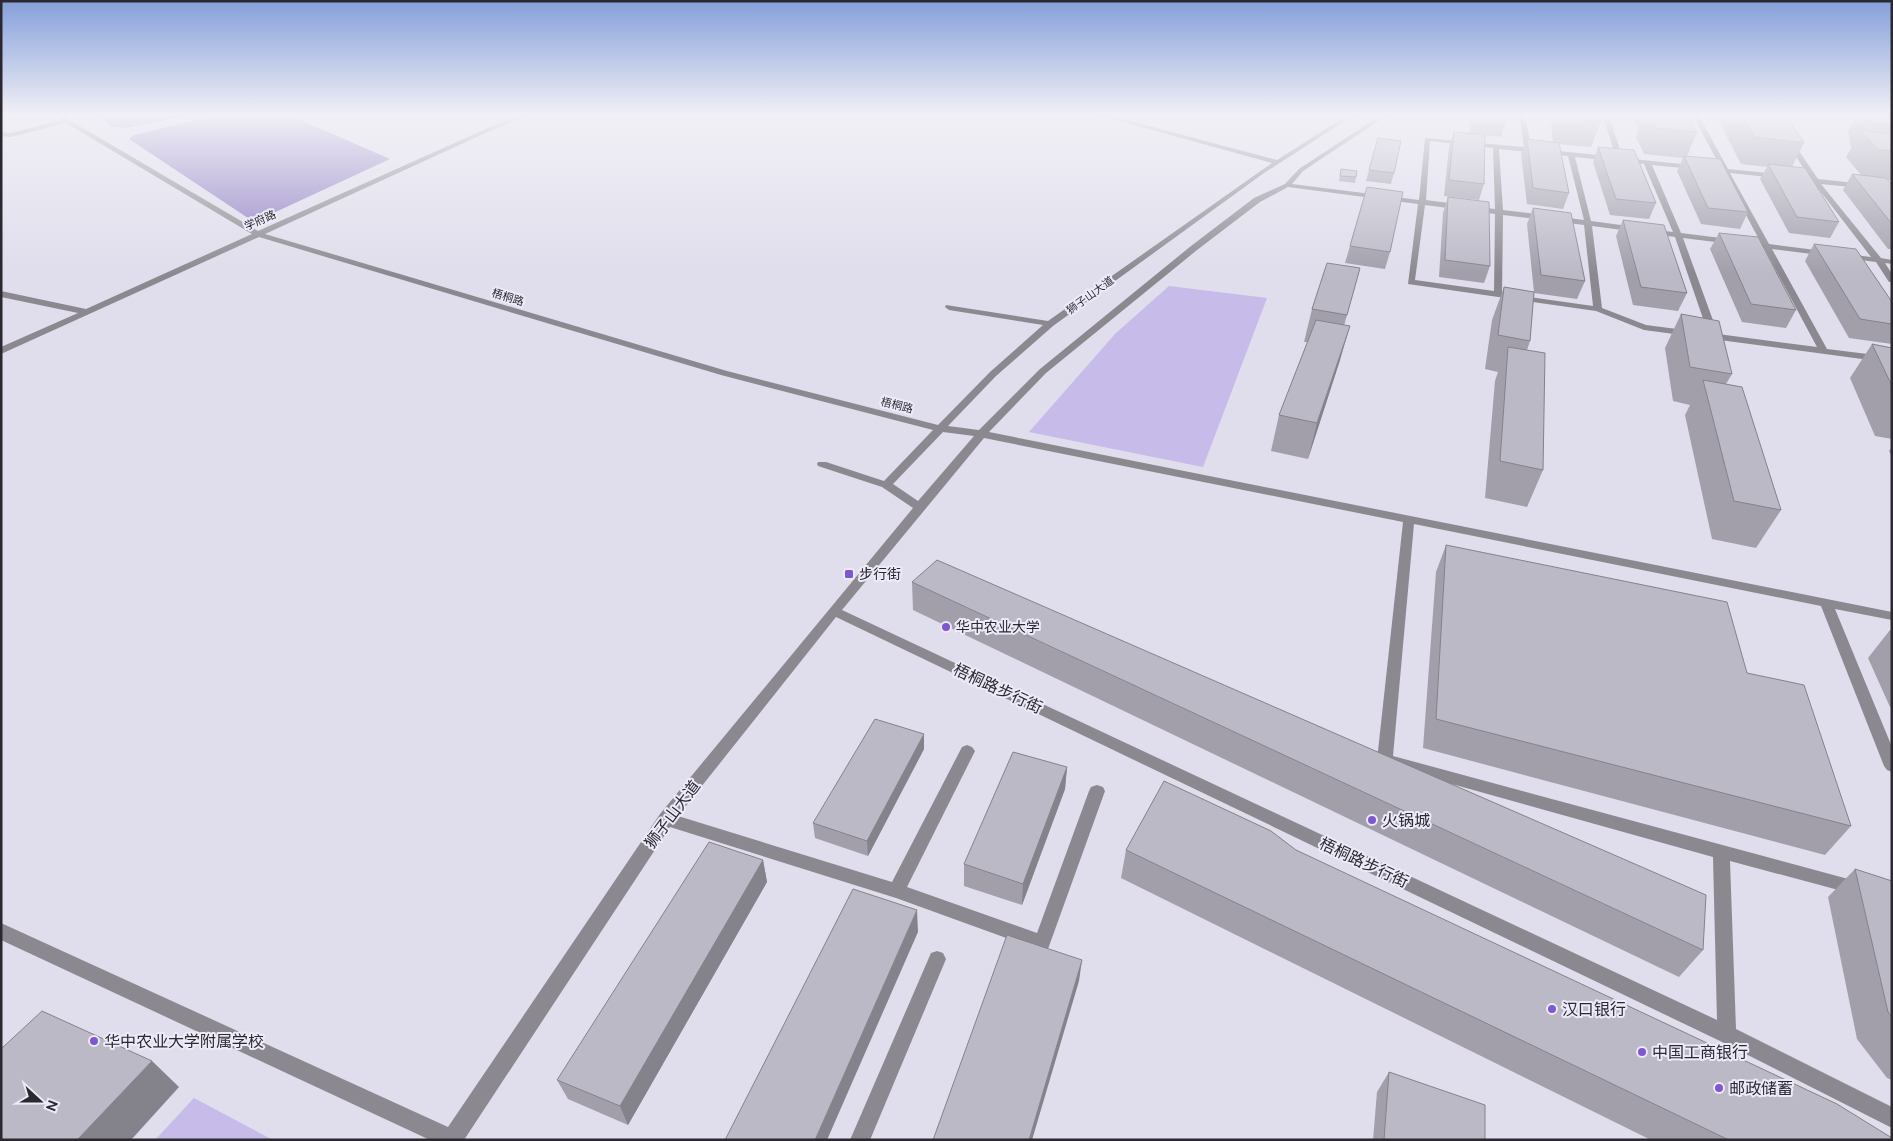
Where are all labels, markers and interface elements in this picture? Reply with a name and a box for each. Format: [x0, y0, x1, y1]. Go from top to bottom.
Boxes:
street label: 学府路 [242, 208, 278, 232]
street label: 狮子山大道 [1064, 274, 1116, 316]
street label: 梧桐路 [490, 286, 526, 308]
street label: 梧桐路 [880, 395, 914, 415]
place label: 步行街 [859, 566, 901, 582]
marker: 步行街 [843, 568, 855, 580]
place label: 华中农业大学 [956, 619, 1040, 635]
marker: 华中农业大学 [940, 621, 952, 633]
street label: 梧桐路步行街 [951, 660, 1045, 716]
street label: 狮子山大道 [641, 777, 703, 851]
place label: 火锅城 [1382, 811, 1430, 829]
marker: 火锅城 [1366, 814, 1378, 826]
street label: 梧桐路步行街 [1317, 834, 1411, 890]
place label: 汉口银行 [1562, 1000, 1626, 1018]
marker: 汉口银行 [1546, 1003, 1558, 1015]
place label: 华中农业大学附属学校 [104, 1032, 264, 1050]
marker: 华中农业大学附属学校 [88, 1035, 100, 1047]
place label: 中国工商银行 [1652, 1043, 1748, 1061]
marker: 中国工商银行 [1636, 1046, 1648, 1058]
north arrow [15, 1076, 65, 1126]
place label: 邮政储蓄 [1729, 1079, 1793, 1097]
marker: 邮政储蓄 [1713, 1082, 1725, 1094]
text: N [43, 1098, 61, 1113]

